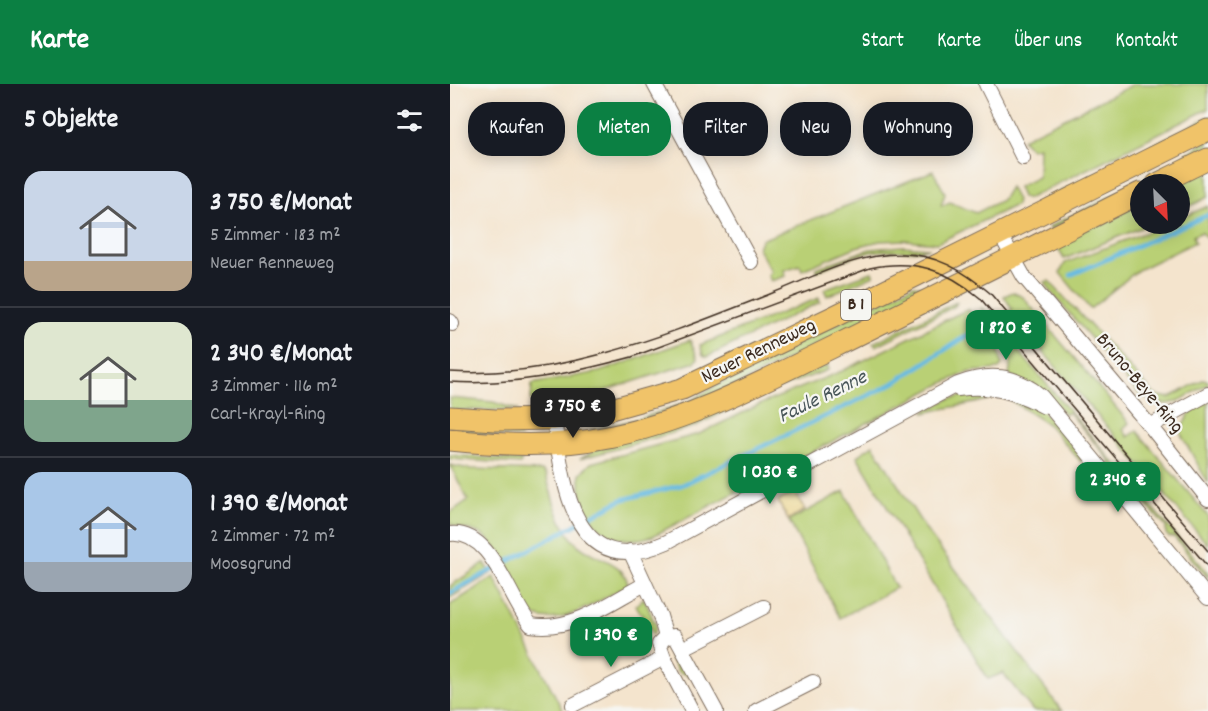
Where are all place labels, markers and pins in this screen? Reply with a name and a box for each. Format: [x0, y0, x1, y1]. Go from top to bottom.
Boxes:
pin: 1 820 € [951, 310, 1061, 361]
pin: 3 750 € [518, 388, 628, 439]
pin: 1 030 € [715, 454, 825, 505]
pin: 2 340 € [1063, 462, 1173, 513]
pin: 1 390 € [556, 617, 666, 668]

